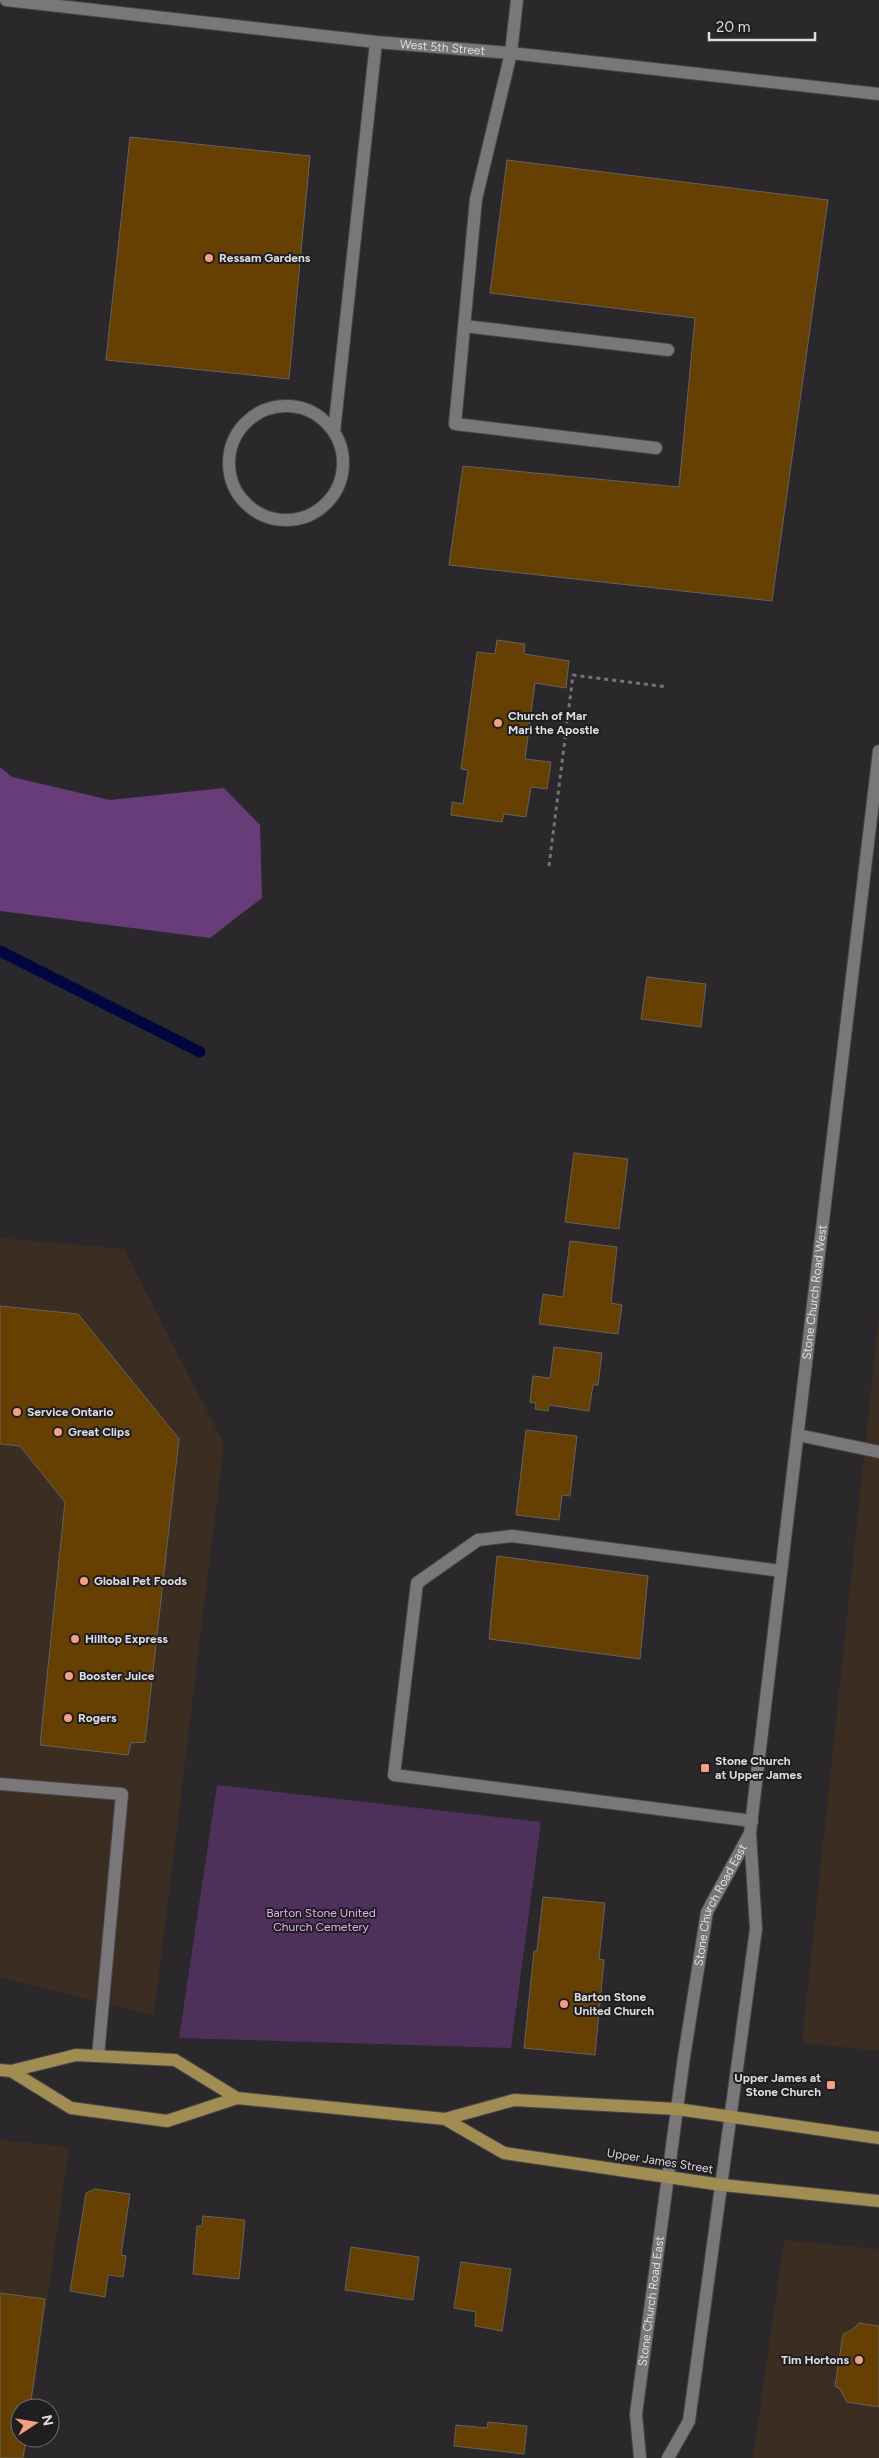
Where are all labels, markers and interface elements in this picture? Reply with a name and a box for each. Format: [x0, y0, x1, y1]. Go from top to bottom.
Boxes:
scale bar [709, 10, 815, 42]
text: 20 m [716, 18, 750, 36]
street label: West 5th Street [399, 37, 486, 58]
place label: Ressam Gardens [219, 251, 311, 265]
marker: Ressam Gardens [203, 252, 215, 264]
place label: Church of Mar Mari the Apostle [508, 709, 600, 737]
marker: Church of Mar Mari the Apostle [492, 717, 504, 729]
street label: Stone Church Road West [800, 1223, 830, 1360]
place label: Service Ontario [27, 1405, 113, 1419]
marker: Service Ontario [11, 1406, 23, 1418]
place label: Great Clips [68, 1425, 130, 1439]
marker: Great Clips [52, 1426, 64, 1438]
place label: Global Pet Foods [94, 1574, 187, 1588]
marker: Global Pet Foods [78, 1575, 90, 1587]
place label: Hilltop Express [85, 1632, 168, 1646]
marker: Hilltop Express [69, 1633, 81, 1645]
place label: Booster Juice [79, 1669, 155, 1683]
marker: Booster Juice [63, 1670, 75, 1682]
place label: Rogers [78, 1711, 117, 1725]
marker: Rogers [62, 1712, 74, 1724]
place label: Stone Church at Upper James [715, 1754, 802, 1782]
marker: Stone Church at Upper James [699, 1762, 711, 1774]
street label: Stone Church Road East [691, 1841, 750, 1967]
park label: Barton Stone United Church Cemetery [266, 1906, 376, 1934]
place label: Barton Stone United Church [574, 1990, 654, 2018]
marker: Barton Stone United Church [558, 1998, 570, 2010]
place label: Upper James at Stone Church [734, 2071, 821, 2099]
marker: Upper James at Stone Church [825, 2079, 837, 2091]
street label: Upper James Street [606, 2146, 715, 2176]
street label: Stone Church Road East [635, 2235, 667, 2367]
place label: Tim Hortons [781, 2353, 849, 2367]
marker: Tim Hortons [853, 2354, 865, 2366]
north arrow [10, 2398, 60, 2448]
text: N [38, 2413, 57, 2427]

